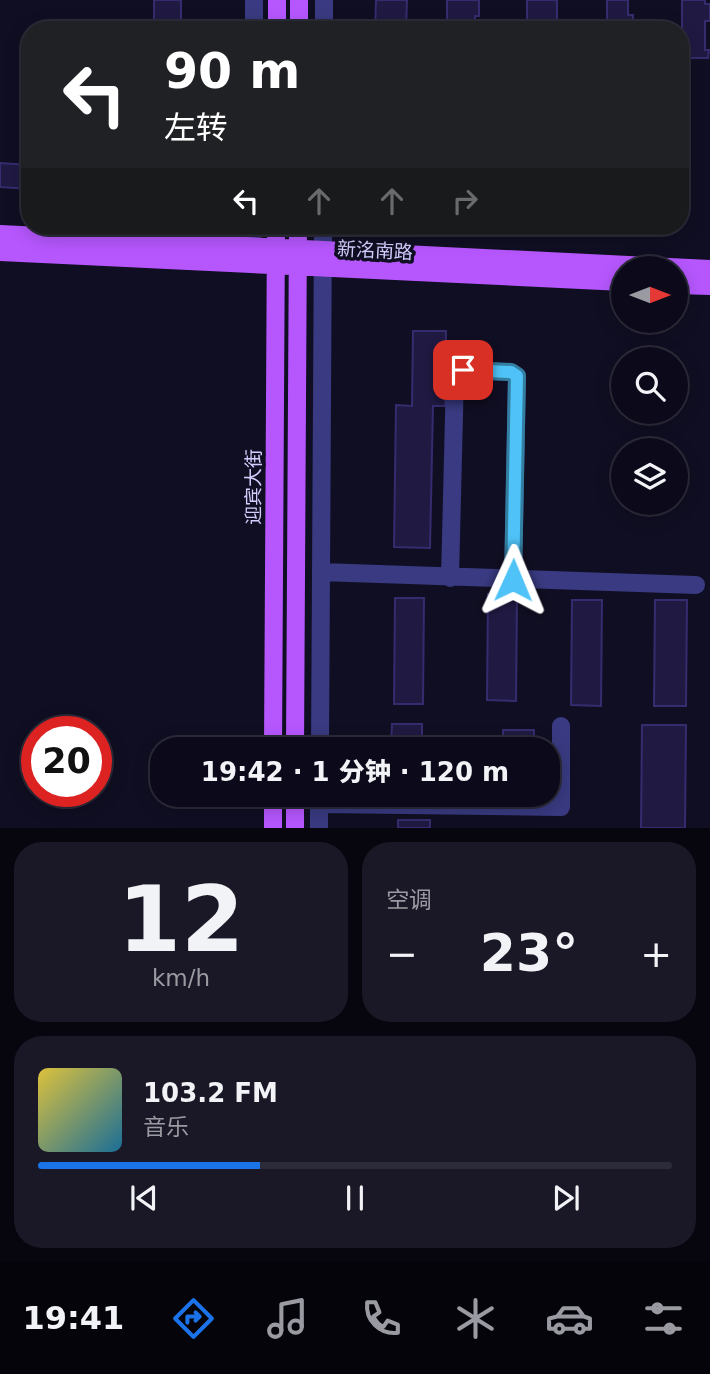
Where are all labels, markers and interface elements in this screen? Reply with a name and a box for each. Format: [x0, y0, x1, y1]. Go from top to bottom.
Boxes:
text: 90 m [164, 43, 300, 100]
icon: left [49, 49, 140, 140]
text: 左转 [164, 109, 228, 147]
icon: left [227, 182, 265, 220]
icon: ahead [300, 182, 338, 220]
icon: ahead [373, 182, 411, 220]
icon: right [446, 182, 484, 220]
street label: 新洺南路 [336, 237, 414, 263]
north arrow [611, 256, 688, 332]
map controls [611, 256, 688, 515]
pin [433, 340, 493, 400]
button: search [611, 347, 688, 424]
icon: arrive [444, 351, 482, 389]
button: layers [611, 438, 688, 515]
street label: 迎宾大街 [242, 449, 264, 525]
position arrow [476, 543, 550, 617]
speed limit sign: 20 [21, 716, 112, 807]
text: 19:42 · 1 分钟 · 120 m [201, 757, 509, 787]
text: 12 [118, 867, 244, 972]
text: 空调 [386, 887, 432, 913]
text: 23° [480, 923, 578, 983]
text: − [386, 932, 418, 976]
text: + [640, 932, 672, 976]
text: km/h [152, 965, 210, 991]
text: 103.2 FM [143, 1078, 278, 1108]
text: 音乐 [143, 1114, 189, 1140]
icon: previous [125, 1179, 163, 1217]
icon: pause [336, 1179, 374, 1217]
icon: next [547, 1179, 585, 1217]
icon: directions [169, 1294, 218, 1343]
icon: music [263, 1294, 312, 1343]
icon: phone [357, 1294, 406, 1343]
icon: climate [451, 1294, 500, 1343]
icon: car [545, 1294, 594, 1343]
icon: filters [639, 1294, 688, 1343]
text: 19:41 [22, 1299, 124, 1337]

